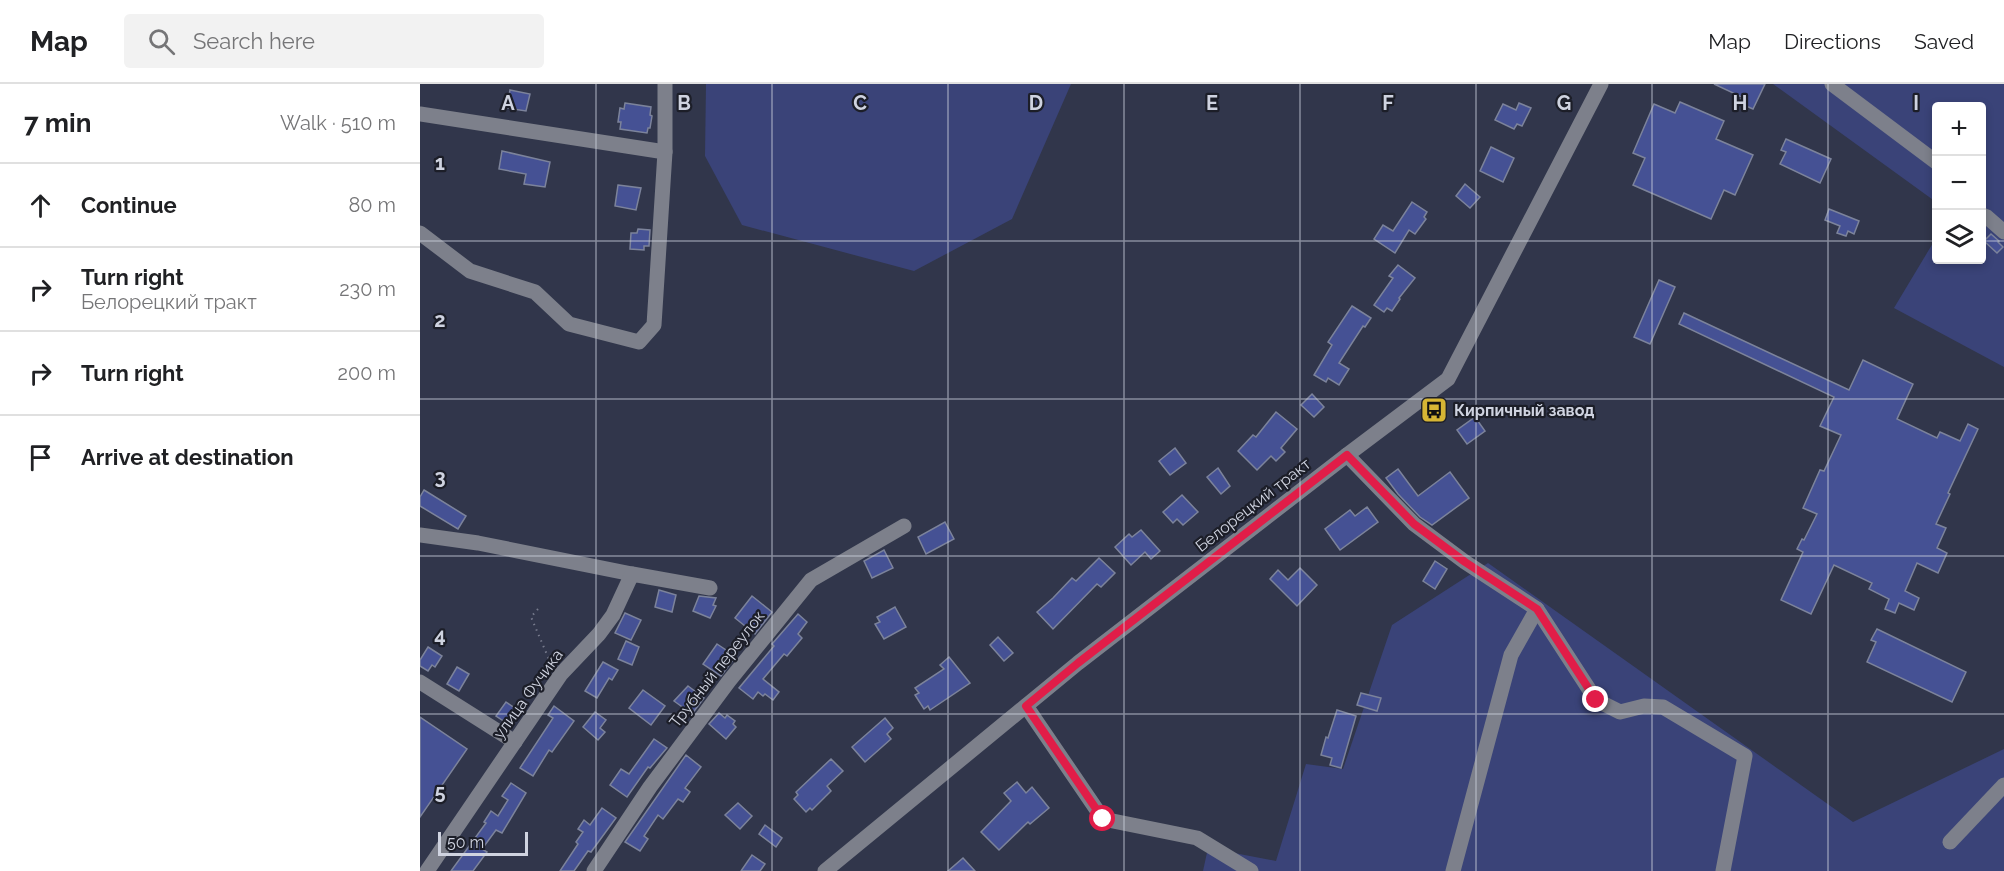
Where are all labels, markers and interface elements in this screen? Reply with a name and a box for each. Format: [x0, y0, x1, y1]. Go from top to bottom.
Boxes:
search box [124, 14, 544, 68]
text: Map [30, 25, 88, 58]
icon: search [145, 25, 178, 58]
text: Search here [193, 28, 315, 54]
text: Map [1708, 29, 1751, 54]
text: Directions [1784, 29, 1881, 54]
text: Saved [1914, 29, 1974, 54]
text: A [501, 91, 515, 115]
text: B [677, 91, 691, 115]
text: C [853, 91, 867, 115]
text: D [1029, 91, 1043, 115]
text: E [1206, 91, 1218, 115]
text: F [1382, 91, 1394, 115]
text: G [1557, 91, 1571, 115]
text: H [1733, 91, 1747, 115]
text: I [1913, 91, 1919, 115]
map controls [1932, 102, 1986, 264]
button: + [1932, 102, 1986, 156]
text: 7 min [24, 108, 91, 138]
text: Walk · 510 m [280, 111, 396, 135]
text: 1 [435, 151, 445, 175]
button: − [1932, 156, 1986, 210]
icon: ahead [24, 189, 57, 222]
text: Continue [81, 192, 177, 218]
text: 80 m [348, 193, 396, 217]
button: layers [1932, 210, 1986, 264]
text: Turn right [81, 264, 184, 290]
icon: right [24, 273, 57, 306]
text: 230 m [339, 277, 396, 301]
text: Белорецкий тракт [81, 290, 257, 314]
text: 2 [434, 308, 446, 332]
icon: right [24, 357, 57, 390]
text: Turn right [81, 360, 184, 386]
text: 200 m [338, 361, 396, 385]
bus stop icon: Кирпичный завод [1419, 395, 1449, 425]
place label: Кирпичный завод [1454, 401, 1594, 420]
icon: arrive [24, 441, 57, 474]
text: Arrive at destination [81, 444, 294, 470]
street label: Белорецкий тракт [1192, 454, 1315, 556]
text: 3 [434, 465, 446, 489]
street label: Трубный переулок [665, 607, 769, 731]
text: 4 [434, 623, 446, 647]
street label: улица Фучика [489, 646, 567, 742]
route end [1582, 686, 1608, 712]
text: 5 [434, 780, 446, 804]
route start [1089, 805, 1115, 831]
scale bar [438, 829, 528, 856]
text: 50 m [447, 833, 484, 852]

